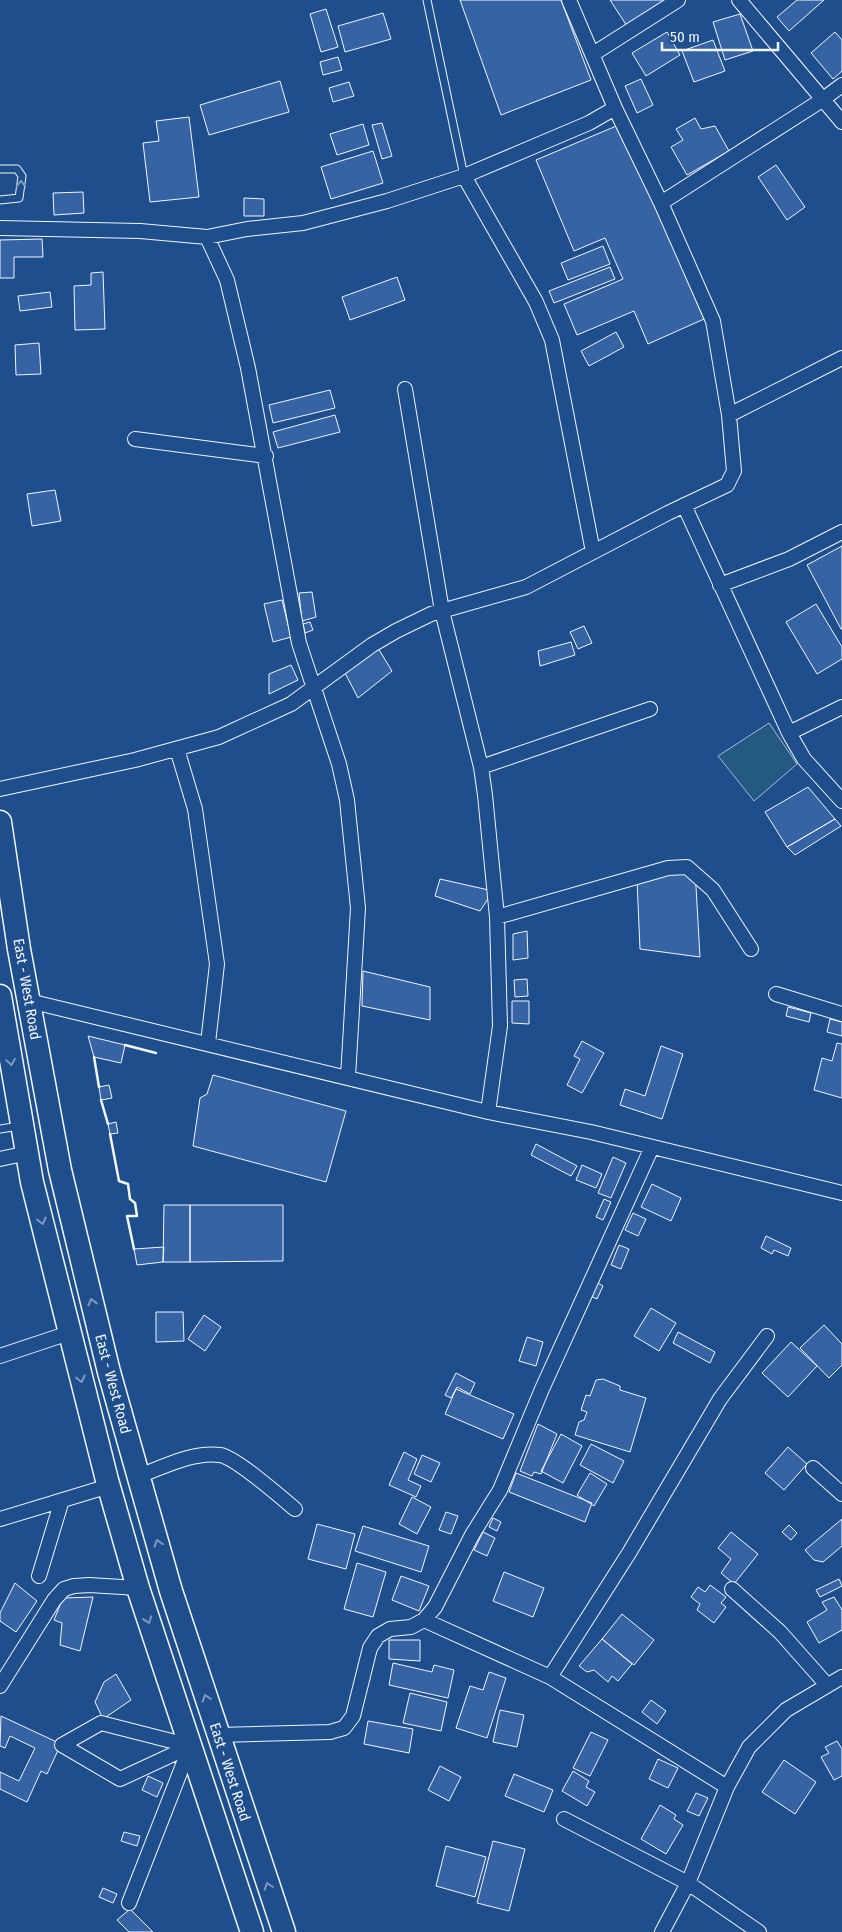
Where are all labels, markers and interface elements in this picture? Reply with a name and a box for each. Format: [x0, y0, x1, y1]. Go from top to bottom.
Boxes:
scale bar [662, 20, 778, 52]
text: 50 m [670, 28, 700, 46]
one-way arrow [16, 180, 27, 188]
street label: East - West Road [9, 937, 45, 1041]
one-way arrow [6, 1057, 16, 1066]
one-way arrow [36, 1217, 46, 1225]
one-way arrow [87, 1298, 98, 1307]
street label: East - West Road [91, 1332, 135, 1436]
one-way arrow [75, 1374, 86, 1383]
one-way arrow [153, 1540, 163, 1548]
one-way arrow [142, 1615, 152, 1623]
one-way arrow [202, 1695, 212, 1703]
street label: East - West Road [206, 1721, 254, 1823]
one-way arrow [263, 1882, 273, 1891]

